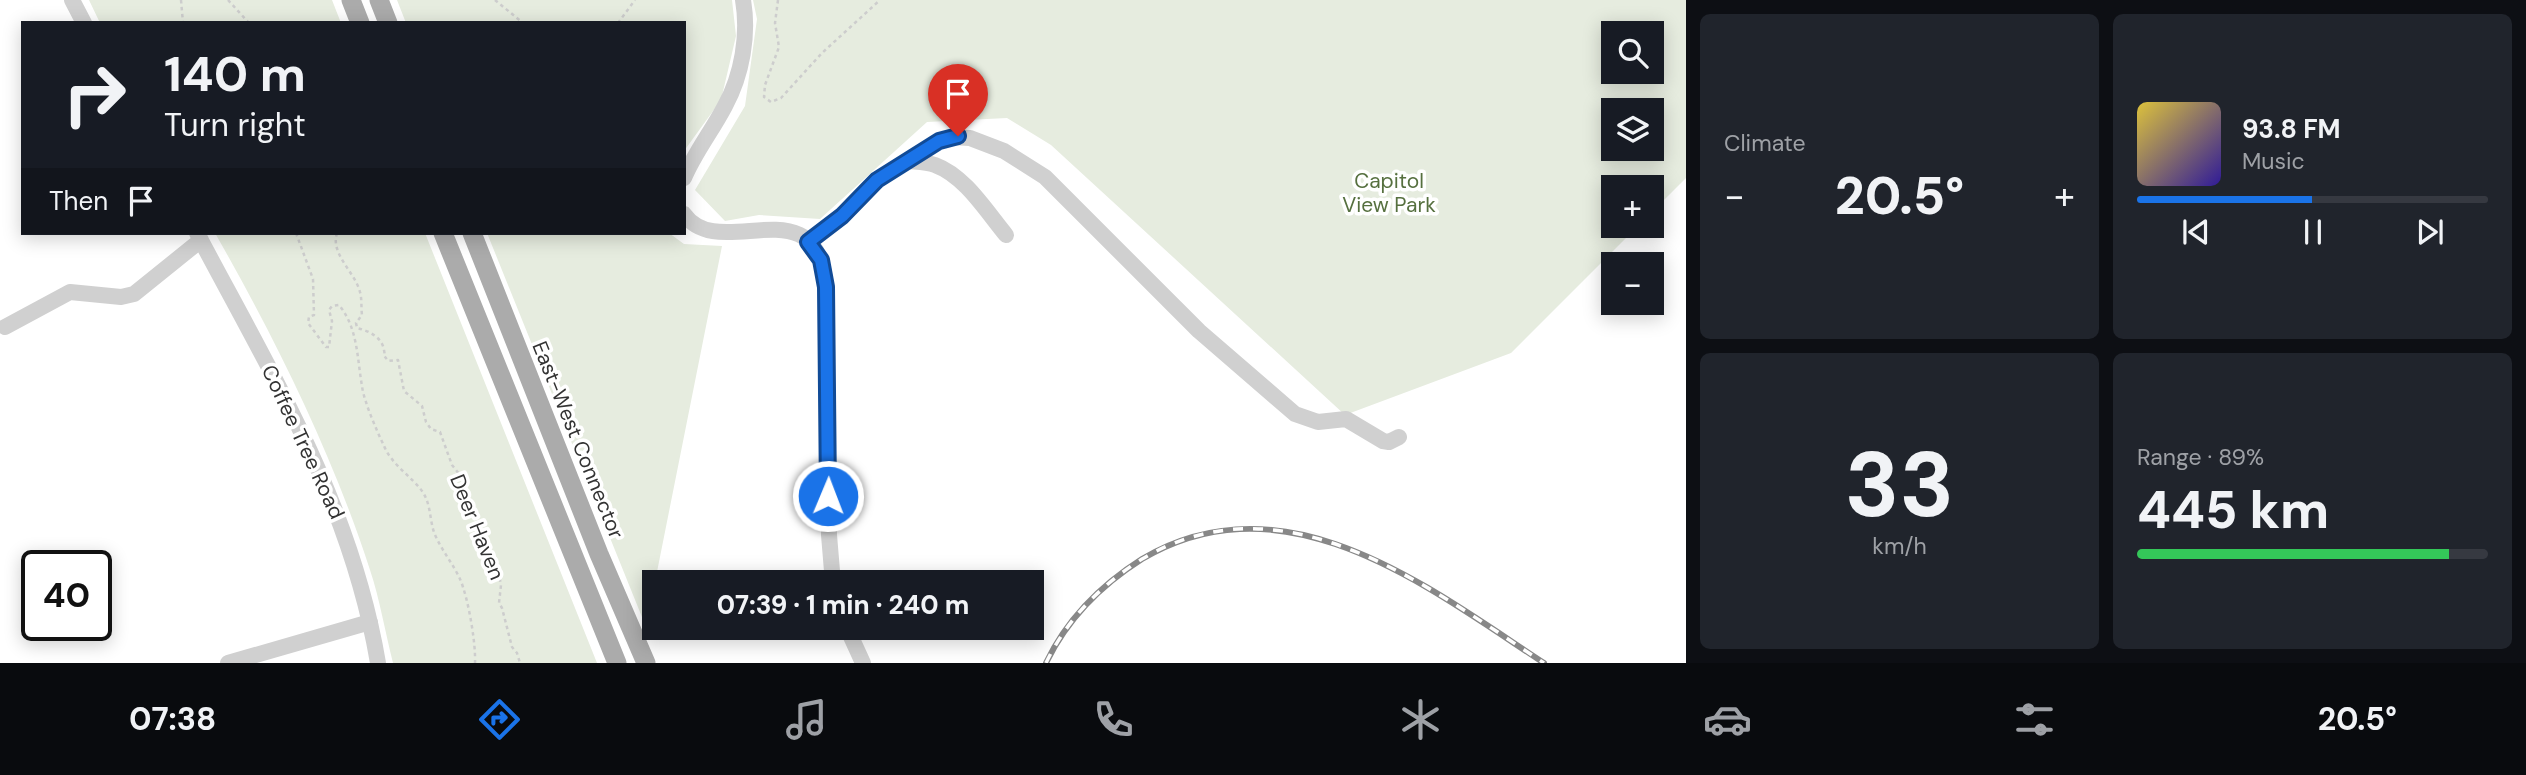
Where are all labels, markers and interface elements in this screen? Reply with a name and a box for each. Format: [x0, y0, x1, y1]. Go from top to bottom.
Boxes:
map controls [1601, 21, 1664, 315]
button: search [1601, 21, 1664, 84]
text: 140 m [164, 42, 306, 106]
icon: right [49, 49, 140, 140]
pin [928, 64, 988, 136]
icon: arrive [939, 75, 977, 113]
button: layers [1601, 98, 1664, 161]
text: Turn right [164, 104, 306, 146]
text: 93.8 FM [2242, 112, 2341, 146]
text: Climate [1724, 128, 1806, 158]
text: Music [2242, 146, 2305, 176]
text: 20.5° [1835, 162, 1964, 230]
park label: Capitol View Park [1342, 167, 1436, 219]
text: − [1724, 171, 1745, 221]
text: + [2054, 171, 2075, 221]
button: + [1601, 175, 1664, 238]
icon: arrive [122, 182, 160, 220]
text: Then [49, 184, 108, 218]
icon: previous [2177, 213, 2215, 251]
icon: pause [2294, 213, 2332, 251]
icon: next [2411, 213, 2449, 251]
button: − [1601, 252, 1664, 315]
street label: East-West Connector [526, 337, 631, 543]
street label: Coffee Tree Road [255, 360, 351, 524]
text: 33 [1845, 426, 1954, 544]
text: Range · 89% [2137, 442, 2264, 472]
position arrow [791, 459, 865, 533]
street label: Deer Haven [443, 470, 511, 584]
text: 445 km [2137, 476, 2329, 544]
text: km/h [1872, 531, 1927, 561]
speed limit sign: 40 [21, 550, 112, 641]
text: 07:39 · 1 min · 240 m [717, 588, 969, 622]
icon: directions [475, 695, 524, 744]
icon: music [782, 695, 831, 744]
icon: phone [1089, 695, 1138, 744]
icon: climate [1396, 695, 1445, 744]
icon: car [1703, 695, 1752, 744]
icon: filters [2010, 695, 2059, 744]
text: 07:38 [129, 698, 216, 740]
text: 20.5° [2318, 698, 2397, 740]

